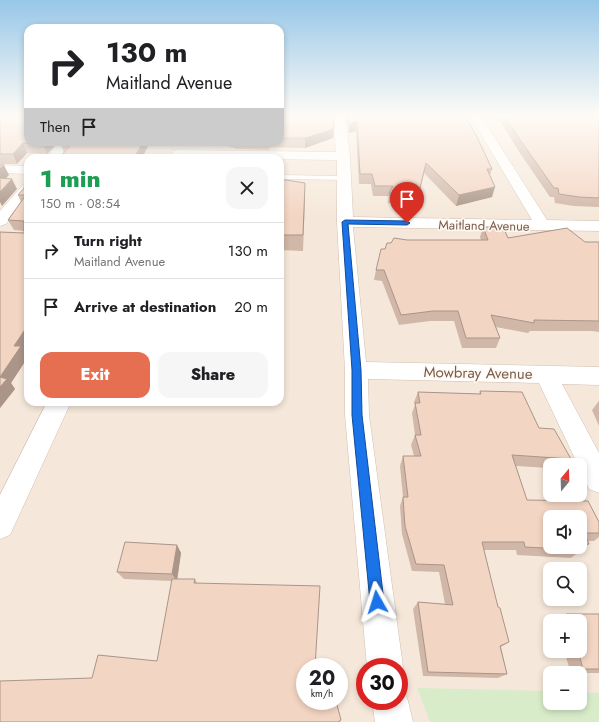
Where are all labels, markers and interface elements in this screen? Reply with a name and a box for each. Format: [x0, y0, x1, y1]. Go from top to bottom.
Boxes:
text: 130 m [106, 32, 188, 73]
icon: right [40, 40, 92, 92]
text: Maitland Avenue [106, 70, 232, 96]
text: Then [40, 116, 70, 138]
icon: arrive [78, 116, 100, 138]
text: 1 min [40, 161, 101, 196]
button: close [226, 167, 268, 209]
pin [390, 182, 424, 223]
icon: arrive [396, 188, 418, 210]
text: 150 m · 08:54 [40, 194, 120, 213]
street label: Maitland Avenue [438, 215, 530, 236]
text: Turn right [74, 230, 142, 252]
icon: right [40, 240, 62, 262]
text: 130 m [228, 240, 268, 262]
text: Maitland Avenue [74, 252, 165, 271]
icon: arrive [40, 296, 62, 318]
text: Arrive at destination [74, 296, 216, 318]
text: 20 m [234, 296, 268, 318]
button: Exit [40, 352, 150, 398]
button: Share [158, 352, 268, 398]
street label: Mowbray Avenue [423, 361, 533, 385]
north arrow [543, 458, 587, 502]
map controls [543, 458, 587, 710]
button: sound [543, 510, 587, 554]
button: search [543, 562, 587, 606]
position arrow [356, 581, 398, 623]
button: + [543, 614, 587, 658]
speed limit sign: 30 [356, 658, 408, 710]
text: 20 [309, 664, 335, 693]
button: − [543, 666, 587, 710]
text: km/h [311, 686, 333, 701]

